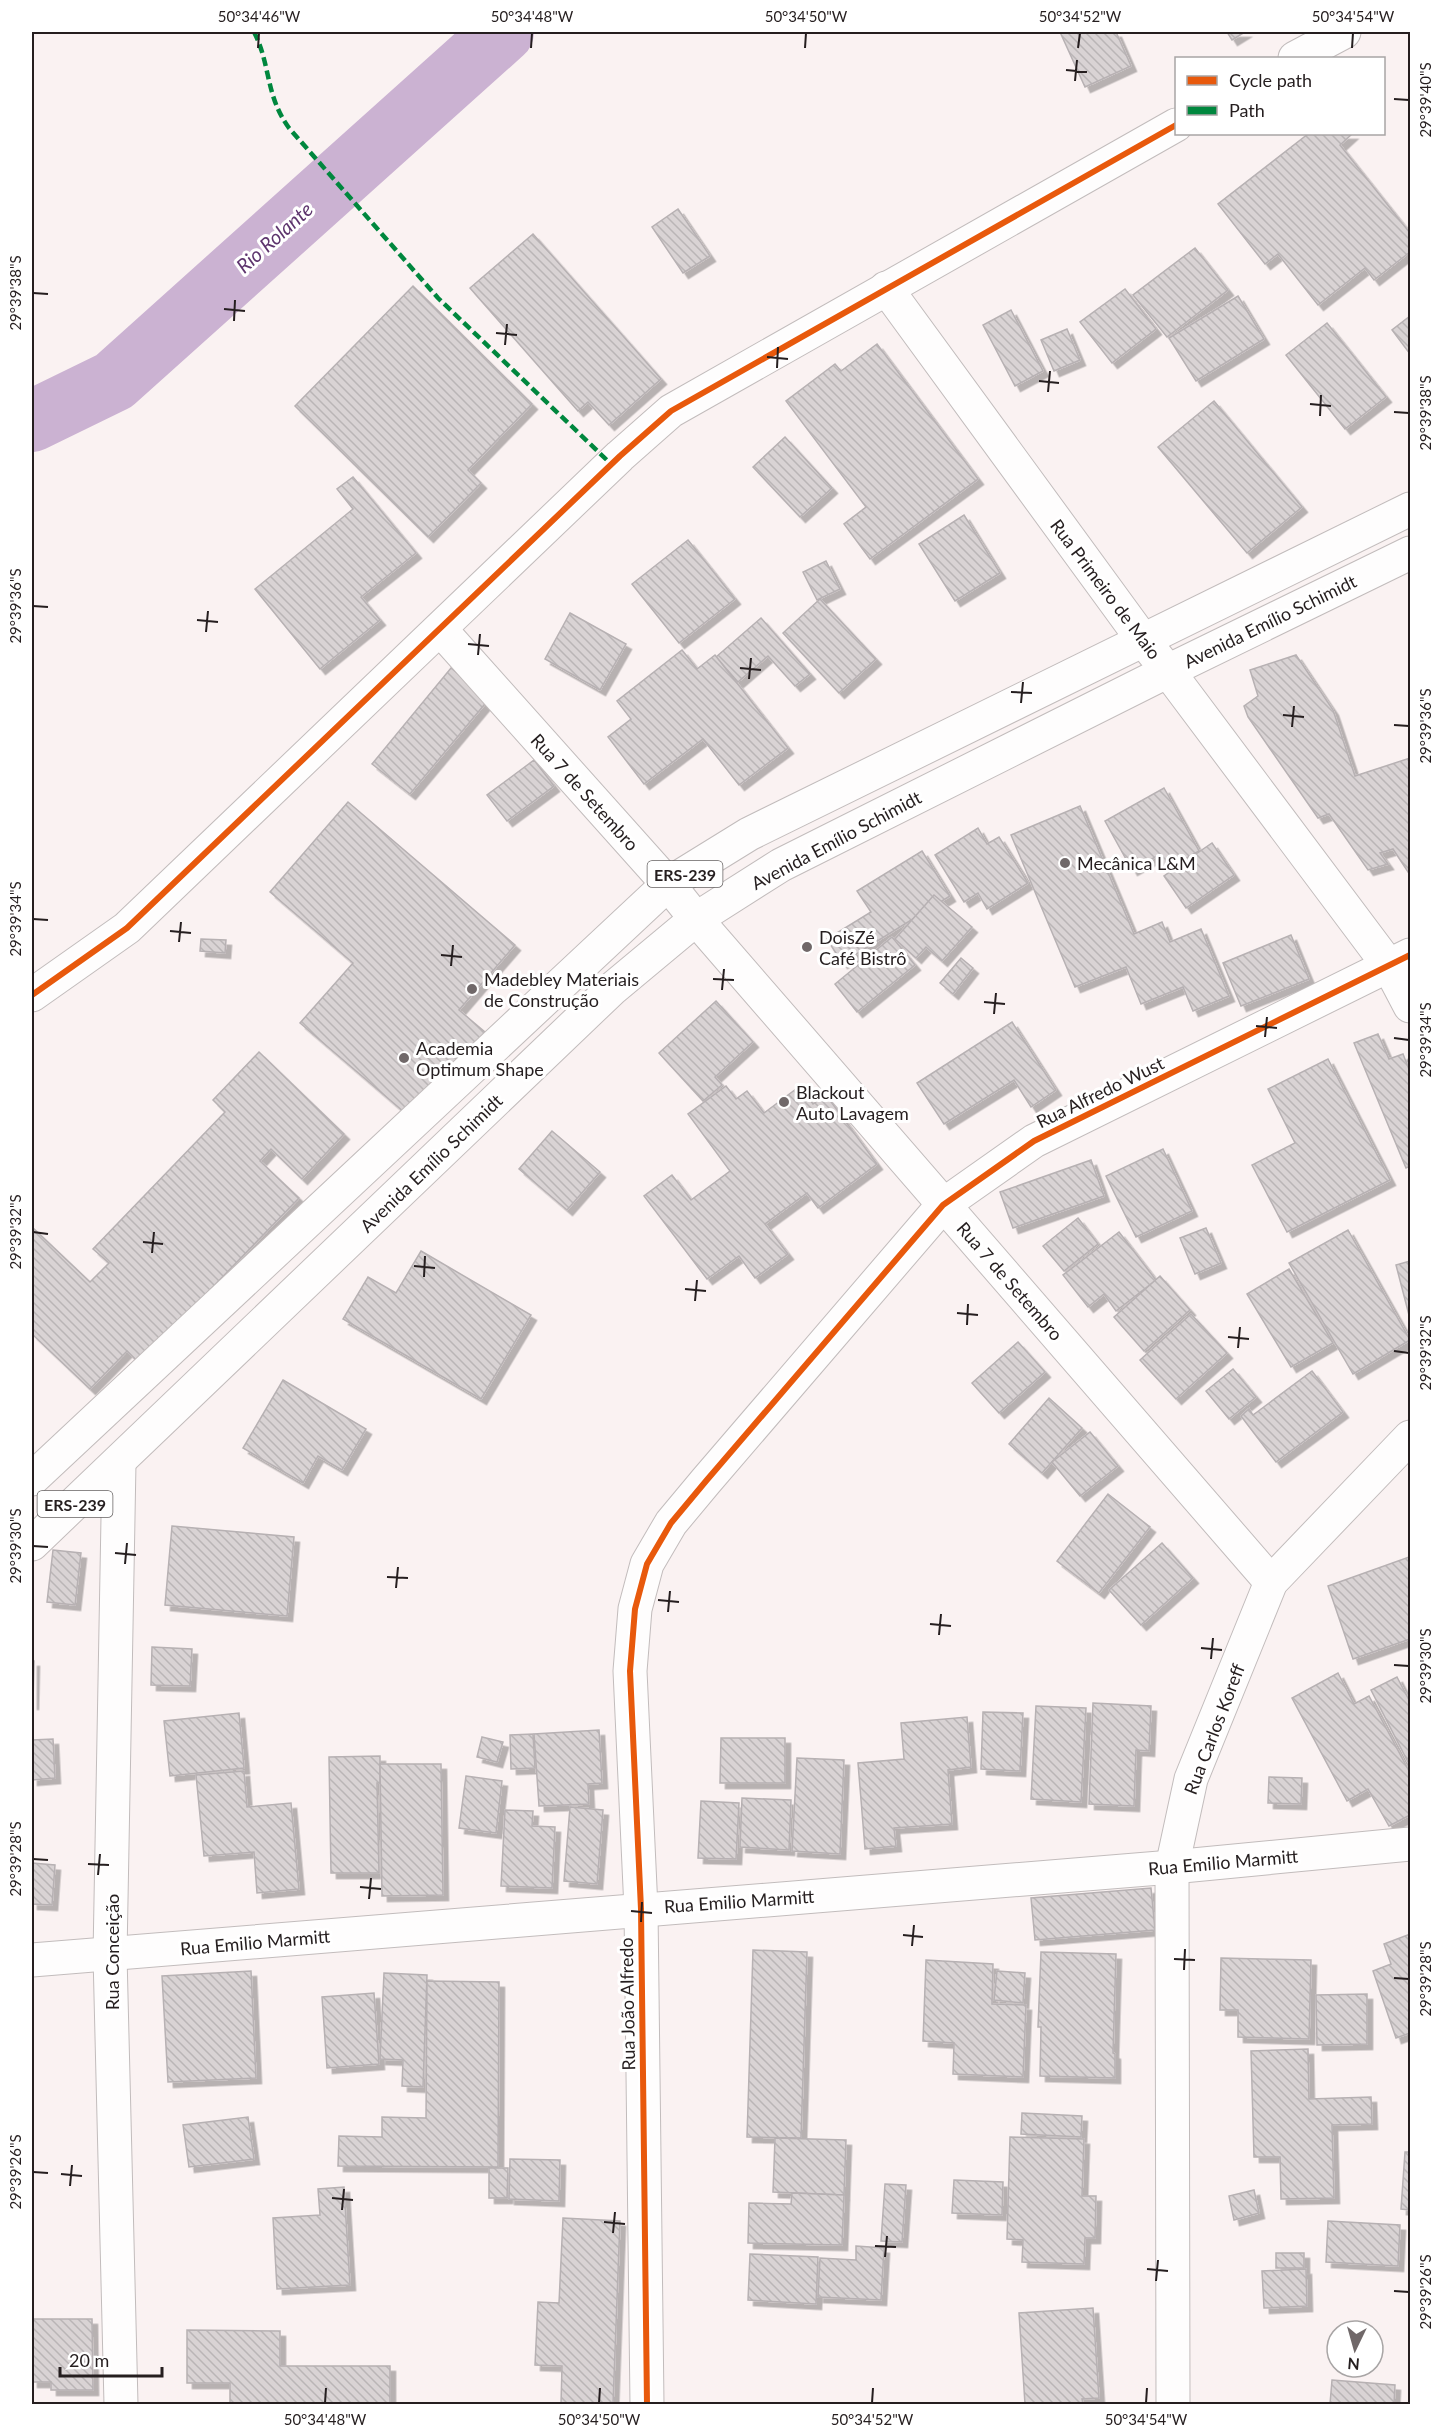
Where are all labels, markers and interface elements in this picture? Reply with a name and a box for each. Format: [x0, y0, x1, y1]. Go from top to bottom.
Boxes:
text: 50°34'46"W [218, 7, 301, 25]
text: 50°34'48"W [491, 7, 574, 25]
text: 50°34'50"W [765, 7, 848, 25]
text: 50°34'52"W [1039, 7, 1122, 25]
text: 50°34'54"W [1312, 7, 1395, 25]
legend [1175, 57, 1385, 135]
text: 29°39'40"S [1416, 62, 1434, 138]
text: Cycle path [1229, 69, 1312, 91]
text: Path [1229, 99, 1265, 121]
water label: Rio Rolante [231, 197, 317, 277]
text: 29°39'38"S [6, 255, 24, 331]
text: 29°39'38"S [1416, 375, 1434, 451]
street label: Rua Primeiro de Maio [1046, 515, 1166, 663]
text: 29°39'36"S [6, 568, 24, 644]
street label: Avenida Emílio Schimidt [1180, 569, 1360, 672]
text: 29°39'36"S [1416, 688, 1434, 764]
street label: Rua 7 de Setembro [527, 729, 643, 855]
street label: Avenida Emílio Schimidt [747, 786, 925, 894]
place label: Mecânica L&M [1077, 852, 1196, 874]
marker: Mecânica L&M [1058, 856, 1072, 870]
road number: ERS-239 [648, 861, 722, 887]
text: 29°39'34"S [6, 881, 24, 957]
place label: DoisZé Café Bistrô [819, 926, 906, 969]
marker: DoisZé Café Bistrô [800, 940, 814, 954]
place label: Madebley Materiais de Construção [484, 968, 639, 1011]
marker: Madebley Materiais de Construção [465, 982, 479, 996]
text: 29°39'34"S [1416, 1002, 1434, 1078]
place label: Academia Optimum Shape [416, 1037, 544, 1080]
marker: Academia Optimum Shape [397, 1051, 411, 1065]
street label: Rua Alfredo Wust [1033, 1051, 1168, 1132]
place label: Blackout Auto Lavagem [796, 1081, 909, 1124]
street label: Avenida Emílio Schimidt [355, 1089, 507, 1237]
marker: Blackout Auto Lavagem [777, 1095, 791, 1109]
text: 29°39'32"S [6, 1194, 24, 1270]
street label: Rua 7 de Setembro [952, 1217, 1068, 1345]
text: 29°39'32"S [1416, 1315, 1434, 1391]
road number: ERS-239 [38, 1491, 112, 1517]
text: 29°39'30"S [6, 1508, 24, 1584]
text: 29°39'30"S [1416, 1628, 1434, 1704]
street label: Rua Carlos Koreff [1179, 1661, 1249, 1797]
text: 29°39'28"S [6, 1821, 24, 1897]
street label: Rua Emilio Marmitt [1147, 1844, 1300, 1880]
street label: Rua Emilio Marmitt [663, 1885, 816, 1917]
street label: Rua Conceição [101, 1894, 123, 2010]
street label: Rua Emilio Marmitt [179, 1924, 332, 1960]
street label: Rua João Alfredo [615, 1937, 639, 2071]
text: 29°39'28"S [1416, 1941, 1434, 2017]
text: 29°39'26"S [6, 2134, 24, 2210]
text: 29°39'26"S [1416, 2254, 1434, 2330]
north arrow [1325, 2319, 1385, 2379]
scale bar [60, 2340, 162, 2378]
text: 20 m [69, 2349, 109, 2371]
text: N [1347, 2354, 1361, 2374]
text: 50°34'48"W [284, 2410, 367, 2428]
text: 50°34'50"W [558, 2410, 641, 2428]
text: 50°34'52"W [831, 2410, 914, 2428]
text: 50°34'54"W [1105, 2410, 1188, 2428]

